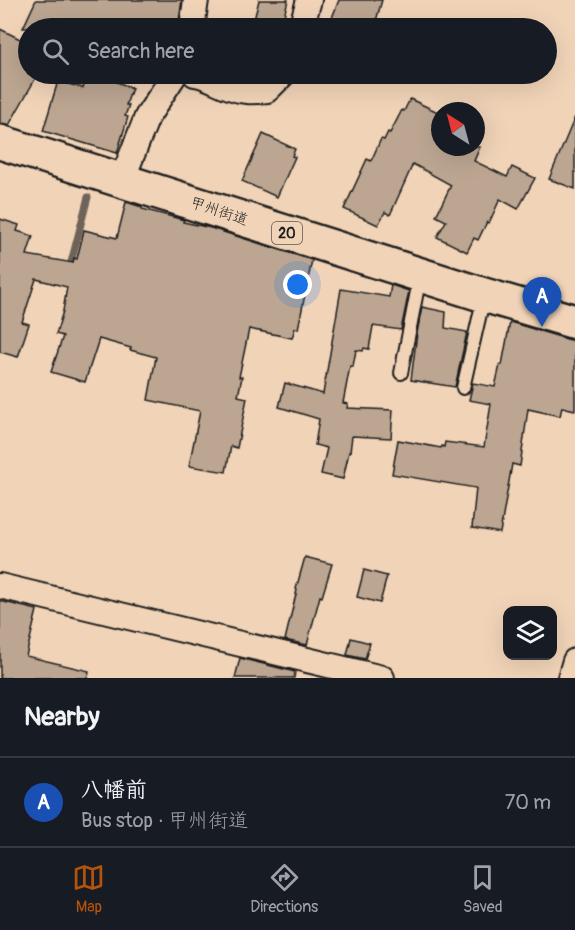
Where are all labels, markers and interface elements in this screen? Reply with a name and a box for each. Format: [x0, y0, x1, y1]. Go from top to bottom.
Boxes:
search box [18, 18, 557, 84]
icon: search [39, 35, 72, 68]
text: Search here [87, 37, 194, 65]
north arrow [431, 102, 485, 156]
street label: 甲州街道 [187, 193, 250, 230]
road number: 20 [272, 222, 302, 244]
your location [283, 270, 312, 299]
pin: A [522, 278, 562, 327]
map controls [503, 606, 557, 660]
button: layers [503, 606, 557, 660]
text: Nearby [24, 701, 100, 733]
text: 八幡前 [81, 776, 147, 804]
text: A [37, 790, 50, 815]
text: 70 m [505, 790, 551, 815]
text: Bus stop · 甲州街道 [81, 808, 248, 833]
tab: Map [72, 861, 105, 917]
tab: Directions [250, 861, 318, 917]
tab: Saved [463, 861, 503, 917]

